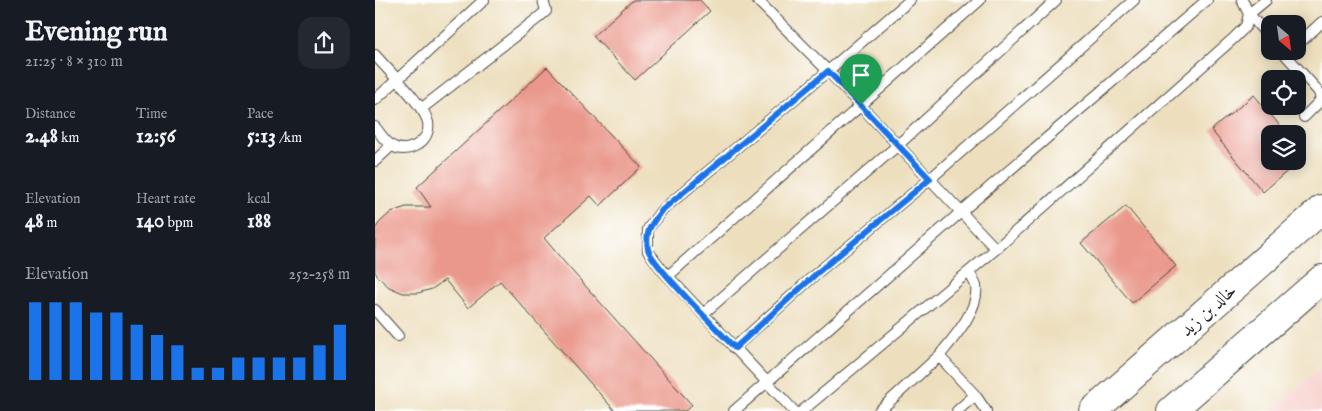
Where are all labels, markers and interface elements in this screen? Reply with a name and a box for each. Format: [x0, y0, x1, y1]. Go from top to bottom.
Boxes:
text: Evening run [25, 15, 168, 50]
north arrow [1261, 15, 1306, 60]
map controls [1261, 15, 1306, 170]
button: share [298, 17, 350, 69]
text: 21:25 · 8 × 310 m [25, 52, 123, 72]
pin [840, 54, 882, 105]
icon: arrive [847, 61, 875, 89]
button: locate [1261, 70, 1306, 115]
text: Distance [25, 105, 76, 123]
text: Time [136, 105, 167, 123]
text: Pace [247, 105, 274, 123]
text: 2.48 [25, 123, 58, 150]
text: 12:56 [136, 123, 176, 150]
text: 5:13 [247, 123, 276, 150]
button: layers [1261, 125, 1306, 170]
text: km [58, 129, 79, 147]
text: /km [276, 129, 302, 147]
text: Elevation [25, 190, 81, 208]
text: Heart rate [136, 190, 196, 208]
text: kcal [247, 190, 270, 208]
text: 48 [25, 208, 44, 235]
text: 140 [136, 208, 164, 235]
text: 188 [247, 208, 271, 235]
text: m [44, 214, 57, 232]
text: bpm [164, 214, 193, 232]
text: Elevation [25, 265, 88, 285]
text: 252–258 m [289, 265, 350, 285]
street label: خالد بن زيد [1176, 280, 1242, 342]

